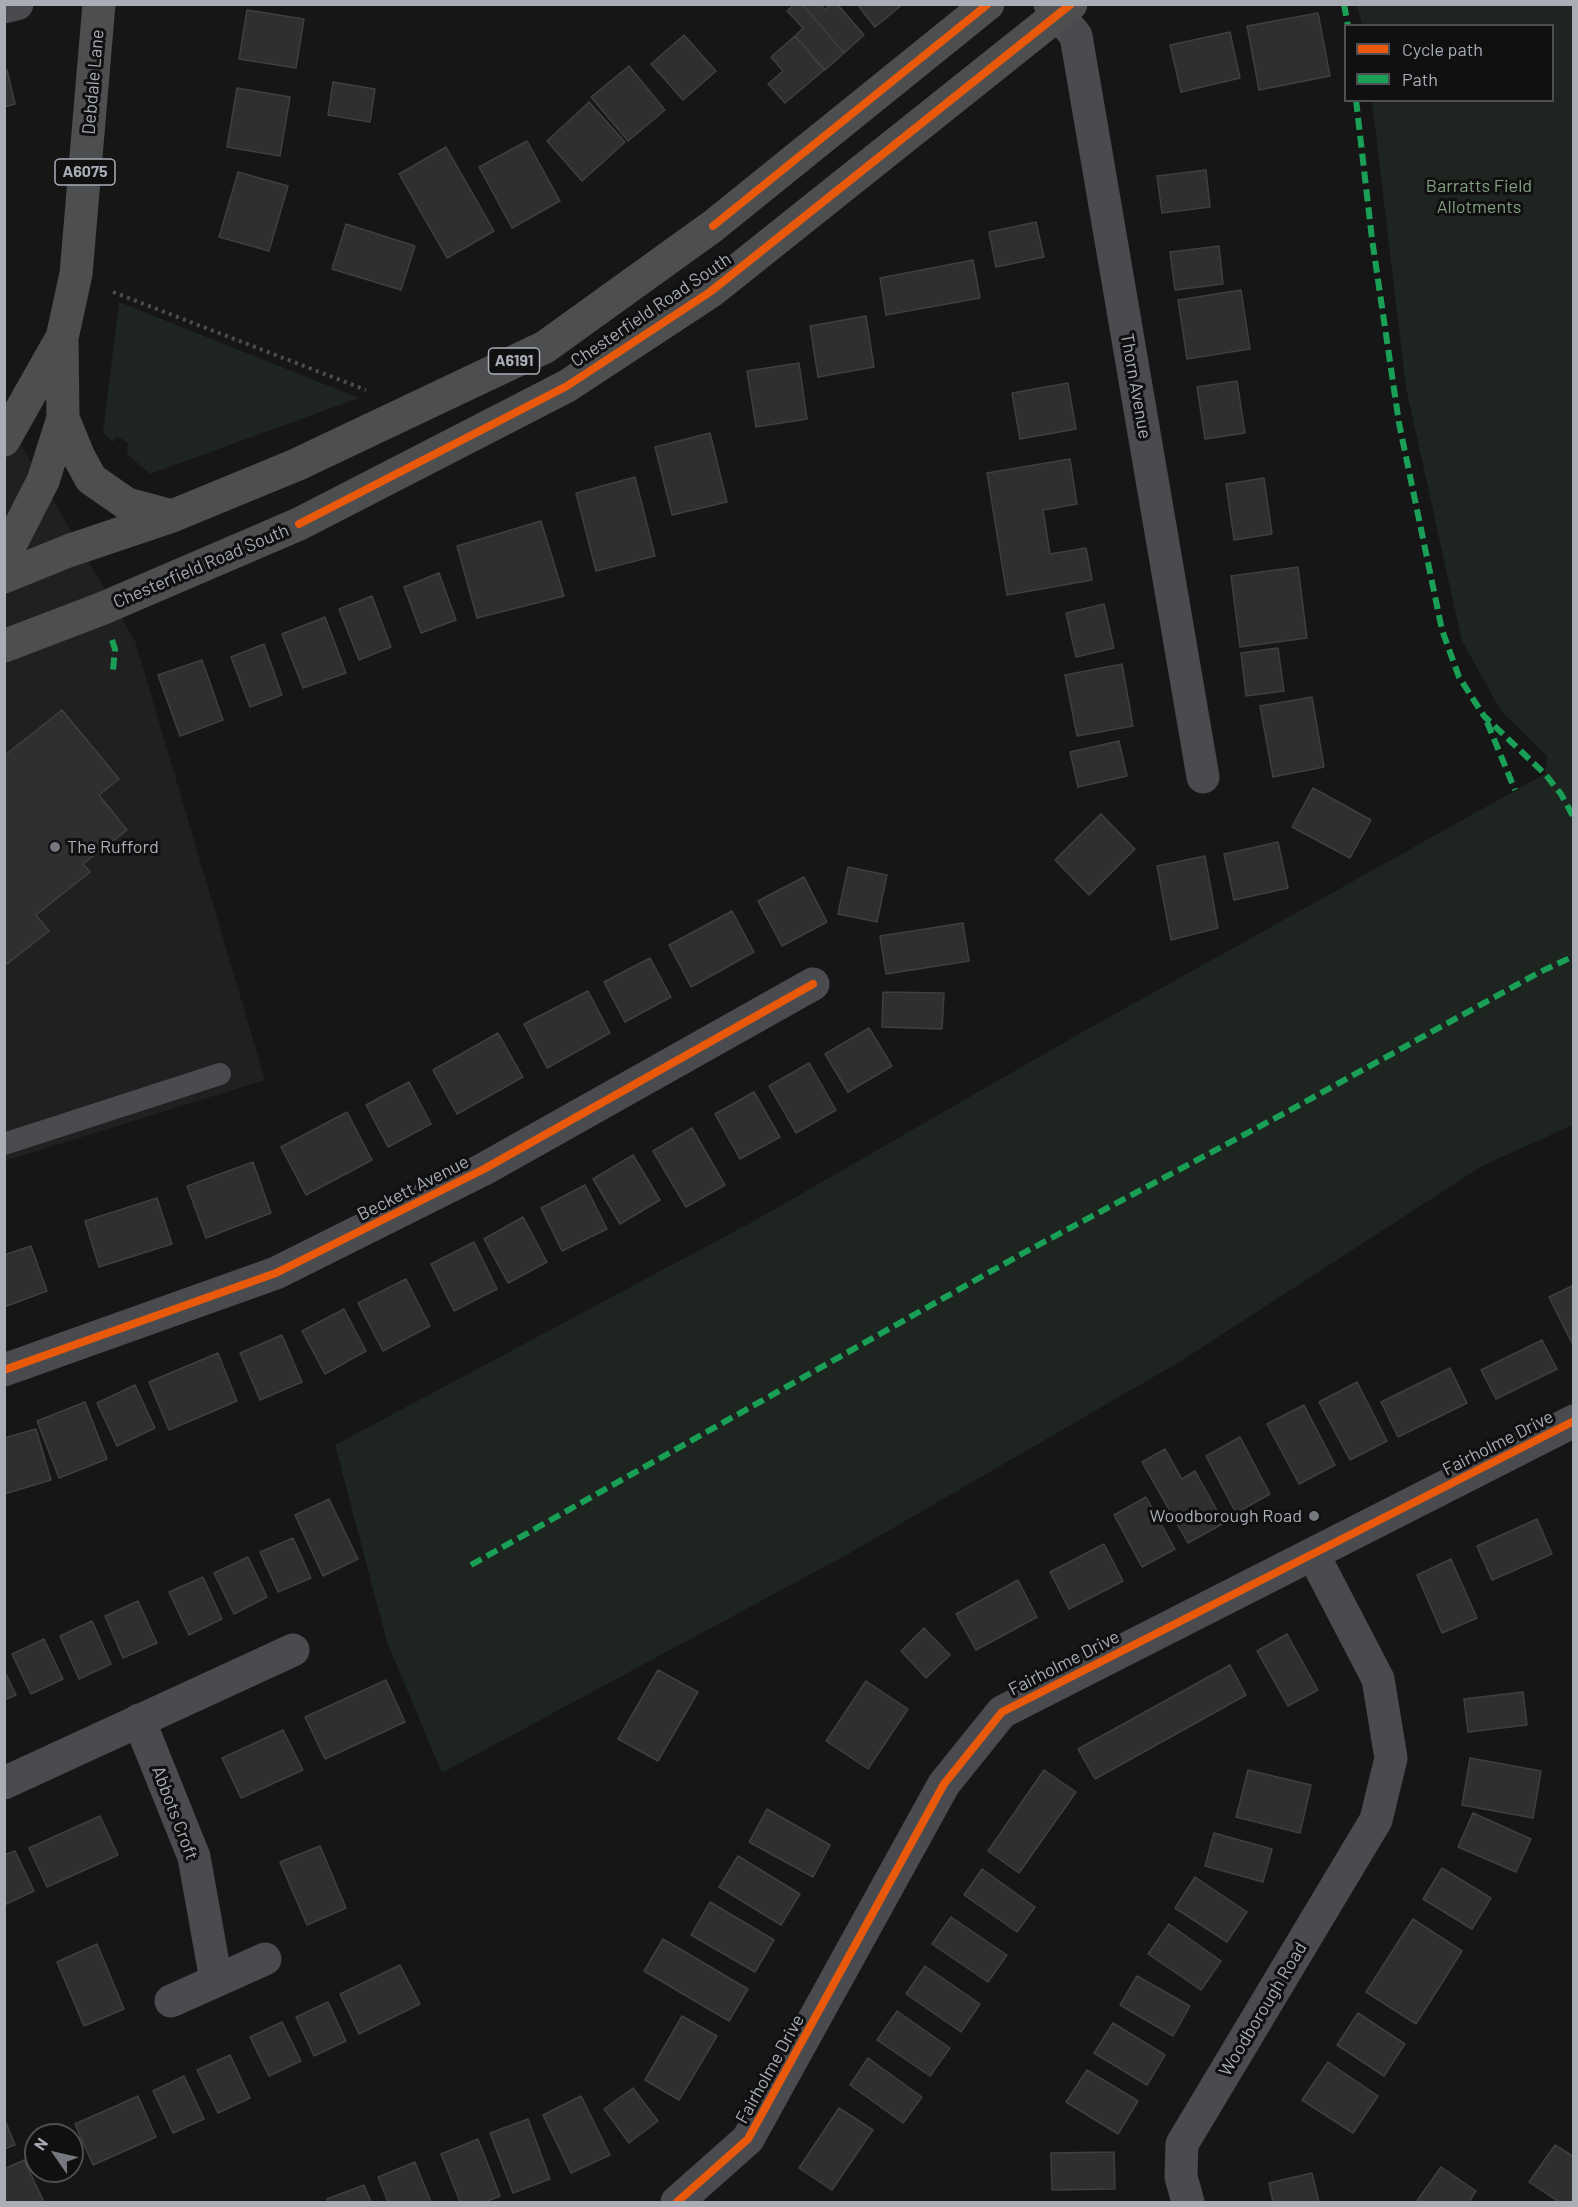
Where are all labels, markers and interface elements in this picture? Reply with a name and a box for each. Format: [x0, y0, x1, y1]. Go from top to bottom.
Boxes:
legend [1344, 24, 1554, 102]
street label: Debdale Lane [78, 29, 108, 135]
text: Cycle path [1402, 38, 1483, 60]
text: Path [1402, 68, 1438, 90]
road number: A6075 [55, 159, 115, 185]
park label: Barratts Field Allotments [1426, 175, 1532, 218]
street label: Chesterfield Road South [567, 248, 735, 372]
street label: Thorn Avenue [1116, 332, 1156, 440]
road number: A6191 [488, 348, 540, 374]
street label: Chesterfield Road South [110, 519, 292, 613]
place label: The Rufford [67, 836, 159, 858]
marker: The Rufford [48, 840, 62, 854]
street label: Beckett Avenue [354, 1151, 472, 1225]
street label: Fairholme Drive [1439, 1406, 1557, 1480]
place label: Woodborough Road [1149, 1505, 1302, 1527]
marker: Woodborough Road [1307, 1509, 1321, 1523]
street label: Fairholme Drive [1005, 1626, 1123, 1700]
street label: Abbots Croft [147, 1763, 203, 1863]
street label: Woodborough Road [1214, 1938, 1312, 2080]
street label: Fairholme Drive [731, 2011, 809, 2127]
north arrow [24, 2123, 84, 2183]
text: N [29, 2134, 51, 2154]

